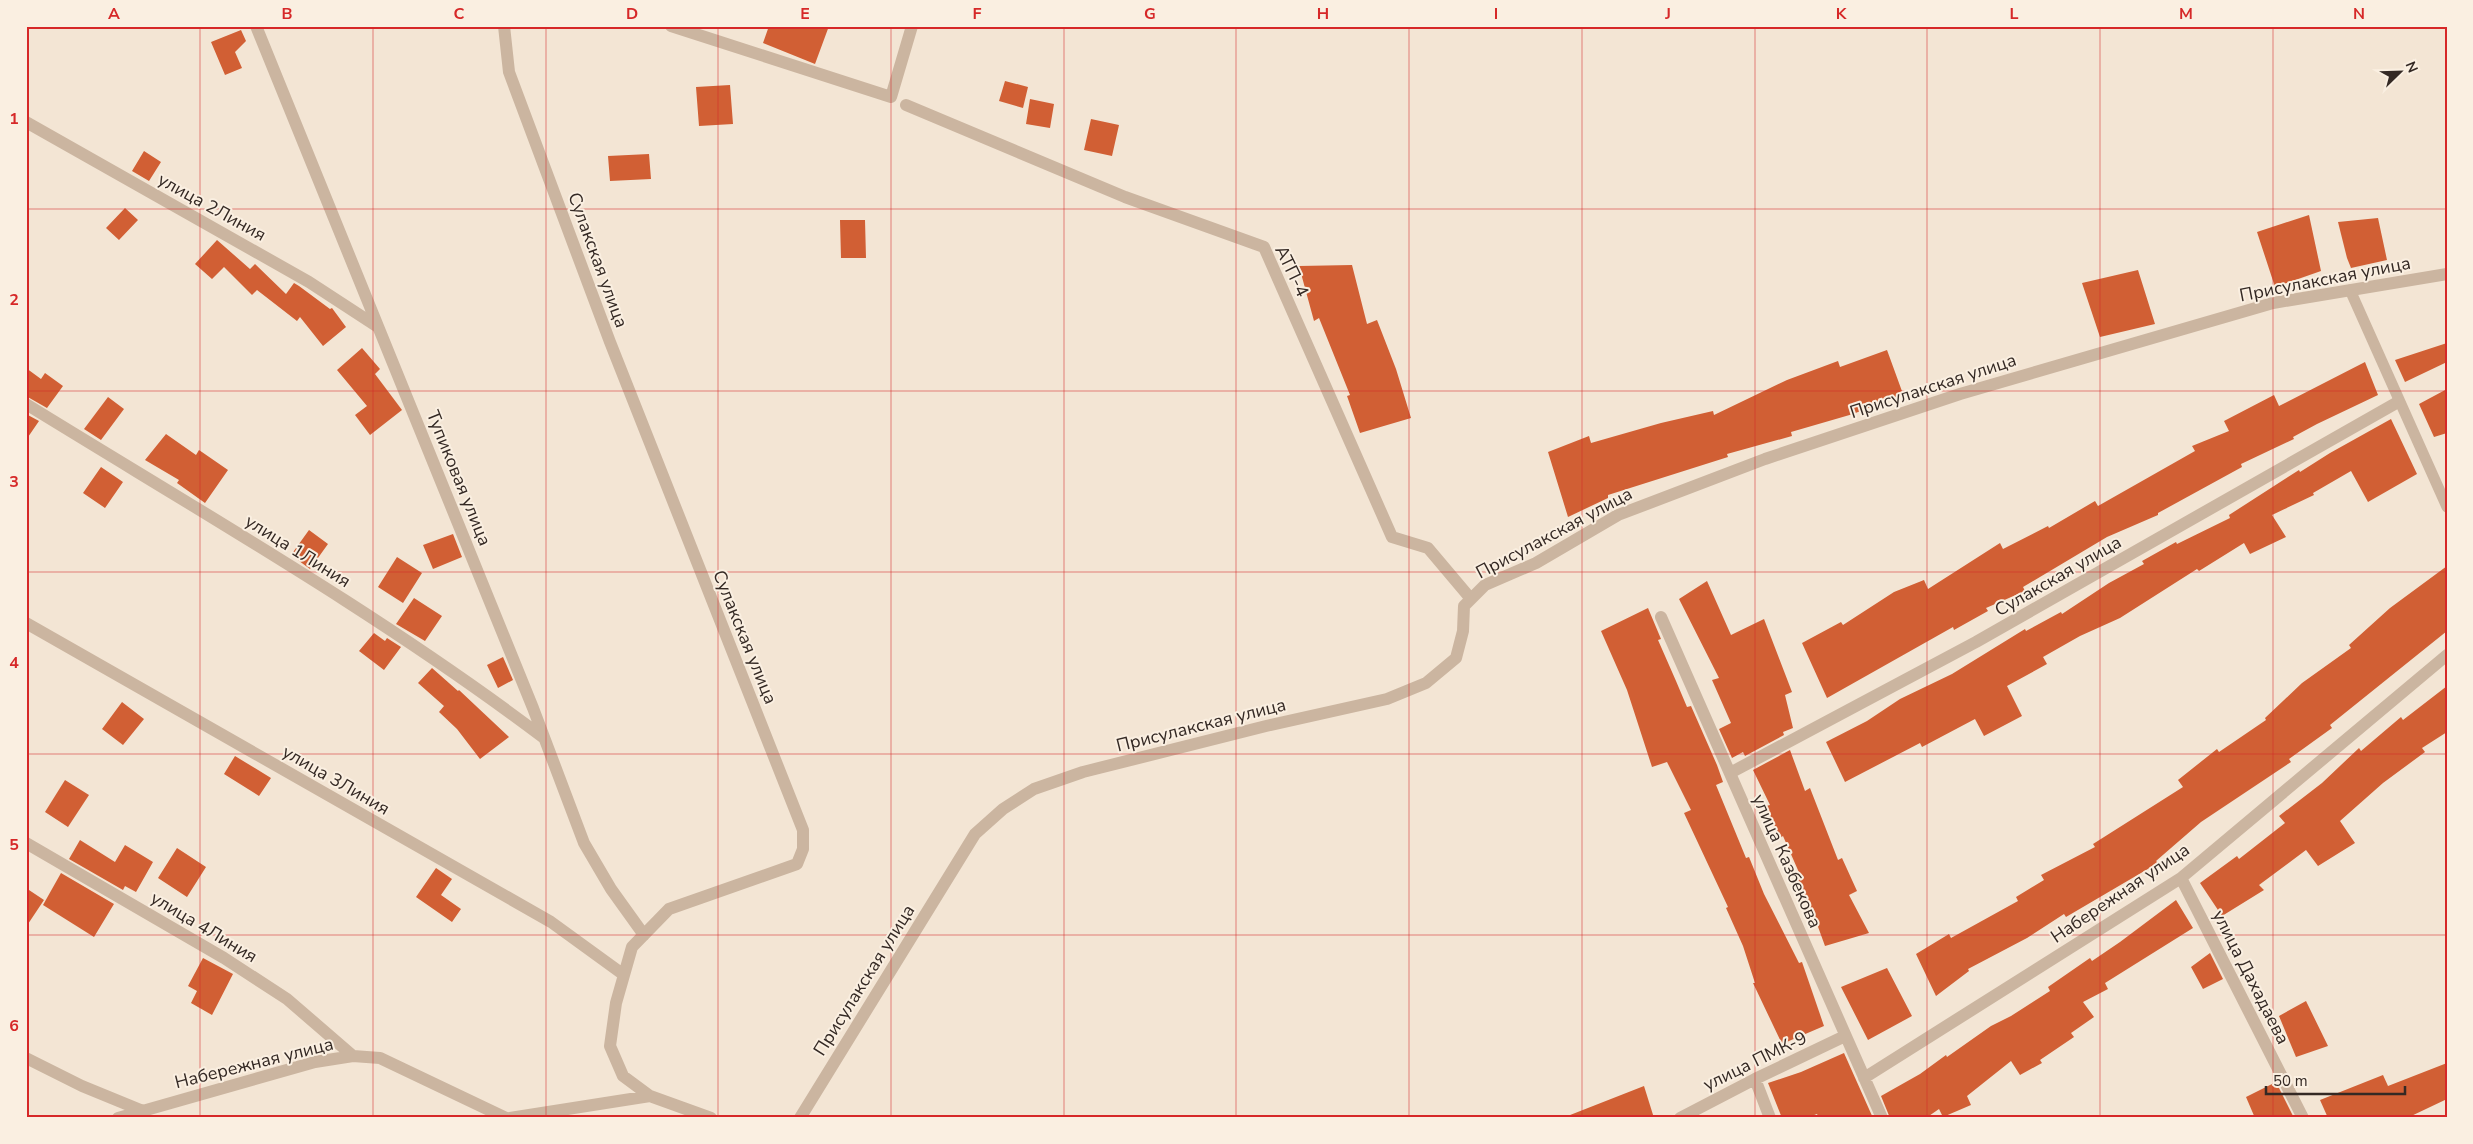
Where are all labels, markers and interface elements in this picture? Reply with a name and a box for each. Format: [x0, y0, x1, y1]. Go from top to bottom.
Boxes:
text: A [108, 3, 120, 25]
text: B [281, 3, 293, 25]
text: C [454, 3, 465, 25]
text: D [626, 3, 638, 25]
text: E [800, 3, 810, 25]
text: F [973, 3, 982, 25]
text: G [1144, 3, 1156, 25]
text: H [1317, 3, 1329, 25]
text: I [1494, 3, 1498, 25]
text: J [1664, 3, 1671, 25]
text: K [1836, 3, 1848, 25]
text: L [2010, 3, 2019, 25]
text: M [2179, 3, 2193, 25]
text: N [2353, 3, 2365, 25]
north arrow [2376, 48, 2426, 98]
text: N [2401, 59, 2422, 76]
text: 1 [9, 108, 19, 130]
street label: улица 2Линия [154, 167, 270, 247]
street label: Сулакская улица [562, 189, 634, 331]
street label: АТП-4 [1269, 241, 1315, 301]
street label: Присулакская улица [2237, 251, 2413, 307]
text: 2 [9, 289, 19, 311]
street label: Присулакская улица [1847, 348, 2019, 424]
street label: Тупиковая улица [421, 407, 497, 549]
text: 3 [9, 471, 19, 493]
street label: Присулакская улица [1472, 482, 1636, 584]
street label: улица 1Линия [241, 509, 355, 593]
street label: Сулакская улица [1990, 530, 2126, 622]
street label: Сулакская улица [707, 566, 783, 708]
text: 4 [9, 652, 19, 674]
street label: Присулакская улица [1114, 692, 1288, 758]
street label: улица 3Линия [278, 740, 394, 820]
street label: улица Казбекова [1747, 790, 1827, 932]
text: 5 [9, 834, 19, 856]
street label: Набережная улица [2046, 838, 2194, 948]
street label: улица 4Линия [146, 886, 262, 968]
street label: Присулакская улица [808, 900, 920, 1060]
street label: улица Дахадаева [2207, 906, 2295, 1048]
text: 6 [9, 1015, 19, 1037]
street label: улица ПМК-9 [1699, 1025, 1811, 1097]
street label: Набережная улица [172, 1032, 336, 1094]
scale bar [2266, 1064, 2404, 1096]
text: 50 m [2273, 1071, 2308, 1091]

